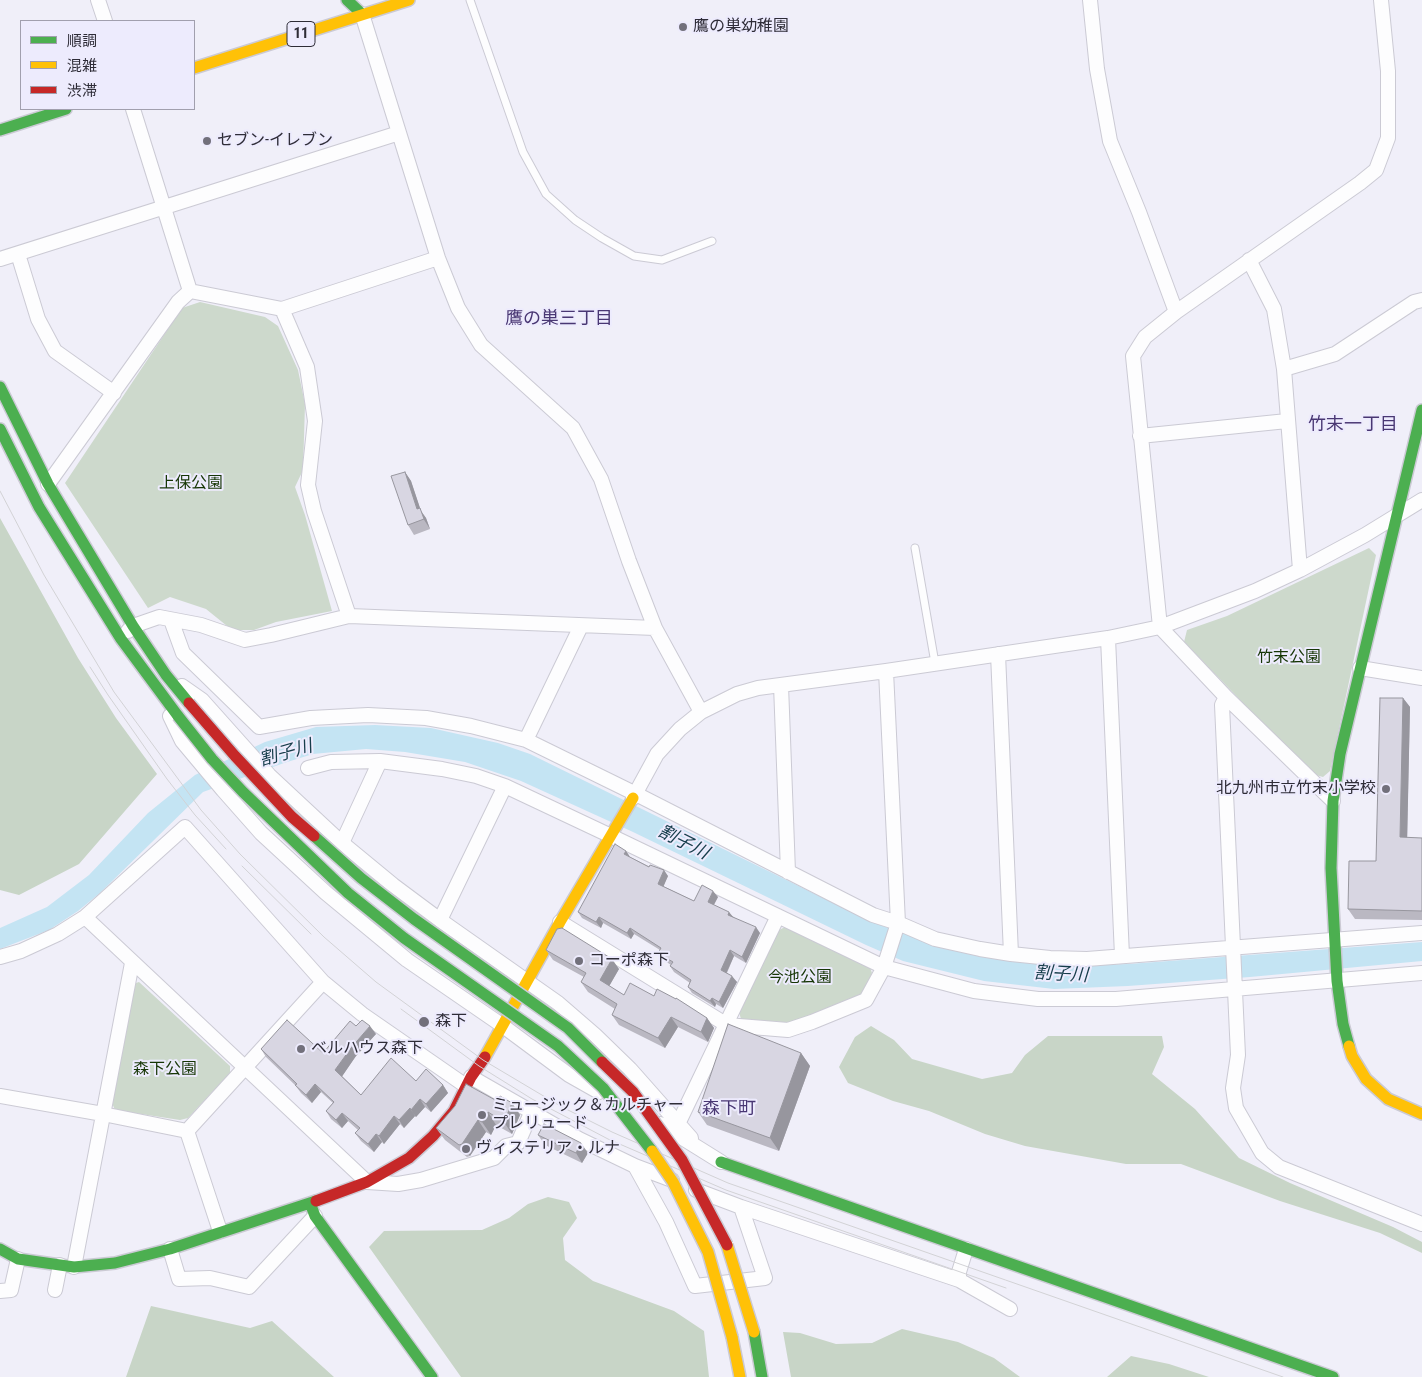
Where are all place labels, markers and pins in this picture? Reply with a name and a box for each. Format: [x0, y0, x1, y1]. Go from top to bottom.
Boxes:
place label: 鷹の巣幼稚園 [693, 17, 789, 37]
marker: 鷹の巣幼稚園 [677, 21, 689, 33]
place label: セブン-イレブン [217, 131, 333, 151]
marker: セブン-イレブン [201, 135, 213, 147]
place label: 北九州市立竹末小学校 [1216, 779, 1376, 799]
marker: 北九州市立竹末小学校 [1380, 783, 1392, 795]
place label: コーポ森下 [589, 951, 669, 971]
marker: コーポ森下 [573, 955, 585, 967]
place label: 森下 [435, 1012, 467, 1032]
marker: 森下 [417, 1015, 431, 1029]
place label: ベルハウス森下 [311, 1039, 423, 1059]
marker: ベルハウス森下 [295, 1043, 307, 1055]
place label: ミュージック＆カルチャー プレリュード [492, 1096, 684, 1134]
marker: ミュージック＆カルチャー プレリュード [476, 1109, 488, 1121]
place label: ヴィステリア・ルナ [476, 1139, 620, 1159]
marker: ヴィステリア・ルナ [460, 1143, 472, 1155]

